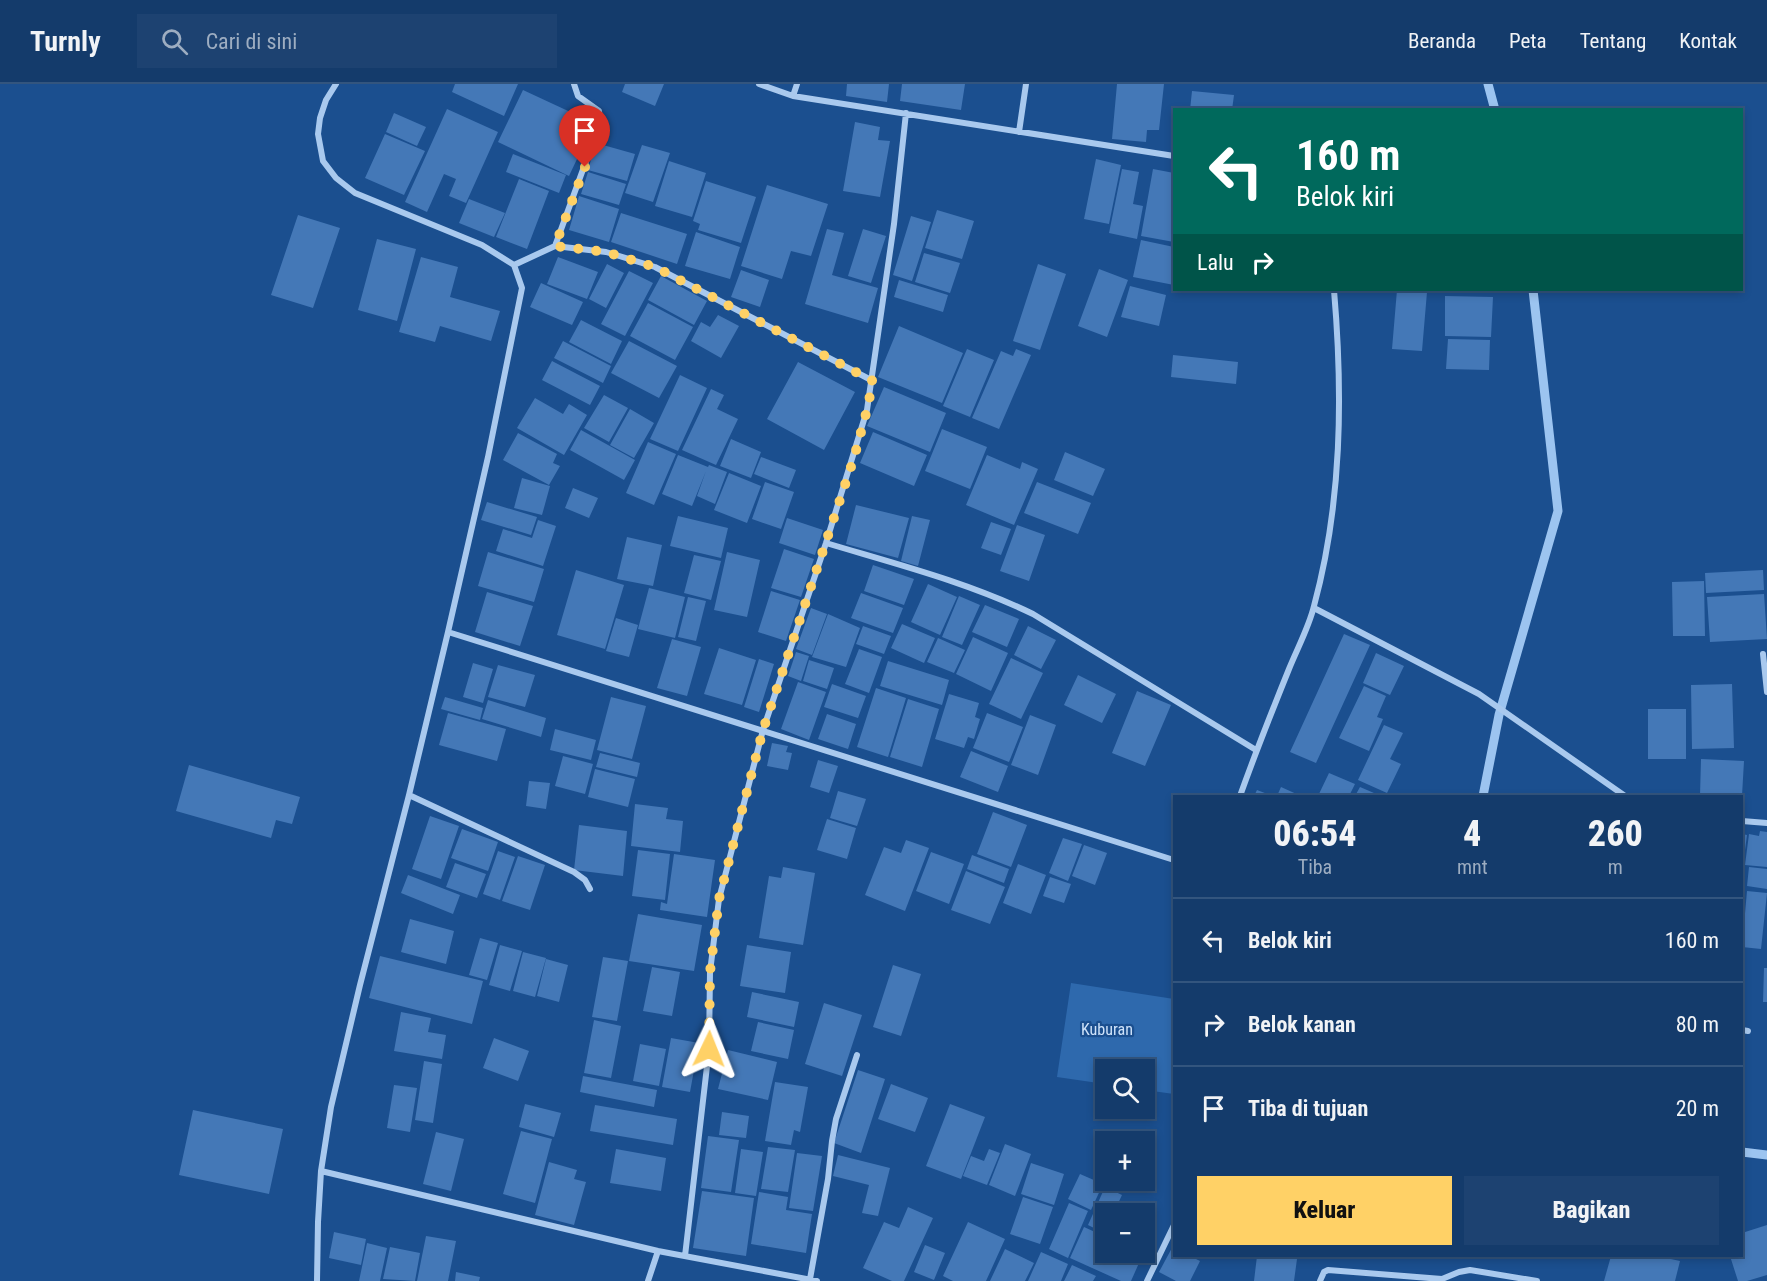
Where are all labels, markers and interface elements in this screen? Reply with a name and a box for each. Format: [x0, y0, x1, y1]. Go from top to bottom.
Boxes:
search box [137, 14, 557, 68]
text: Turnly [30, 25, 101, 58]
icon: search [158, 25, 191, 58]
text: Cari di sini [206, 29, 297, 54]
text: Beranda [1408, 29, 1476, 53]
text: Peta [1509, 29, 1547, 53]
text: Tentang [1580, 29, 1646, 53]
text: Kontak [1679, 29, 1737, 53]
pin [559, 105, 610, 167]
icon: arrive [568, 114, 601, 147]
text: 160 m [1296, 131, 1401, 180]
icon: left [1197, 132, 1275, 210]
text: Belok kiri [1296, 181, 1394, 213]
icon: right [1246, 246, 1279, 279]
text: Lalu [1197, 250, 1234, 275]
text: 06:54 [1273, 813, 1357, 855]
text: 4 [1463, 813, 1481, 855]
text: 260 [1588, 813, 1643, 855]
text: Tiba [1298, 855, 1332, 879]
text: mnt [1457, 855, 1488, 879]
text: m [1608, 855, 1623, 879]
icon: left [1197, 924, 1230, 957]
text: Belok kiri [1248, 928, 1332, 953]
text: 160 m [1665, 928, 1719, 953]
icon: right [1197, 1008, 1230, 1041]
text: Belok kanan [1248, 1012, 1356, 1037]
text: 80 m [1676, 1012, 1719, 1037]
position arrow [677, 1017, 741, 1081]
park label: Kuburan [1081, 1020, 1133, 1039]
map controls [1095, 1059, 1155, 1263]
button: search [1095, 1059, 1155, 1119]
icon: arrive [1197, 1092, 1230, 1125]
text: Tiba di tujuan [1248, 1096, 1368, 1121]
text: 20 m [1676, 1096, 1719, 1121]
button: + [1095, 1131, 1155, 1191]
button: Keluar [1197, 1176, 1452, 1245]
button: Bagikan [1464, 1176, 1719, 1245]
button: − [1095, 1203, 1155, 1263]

